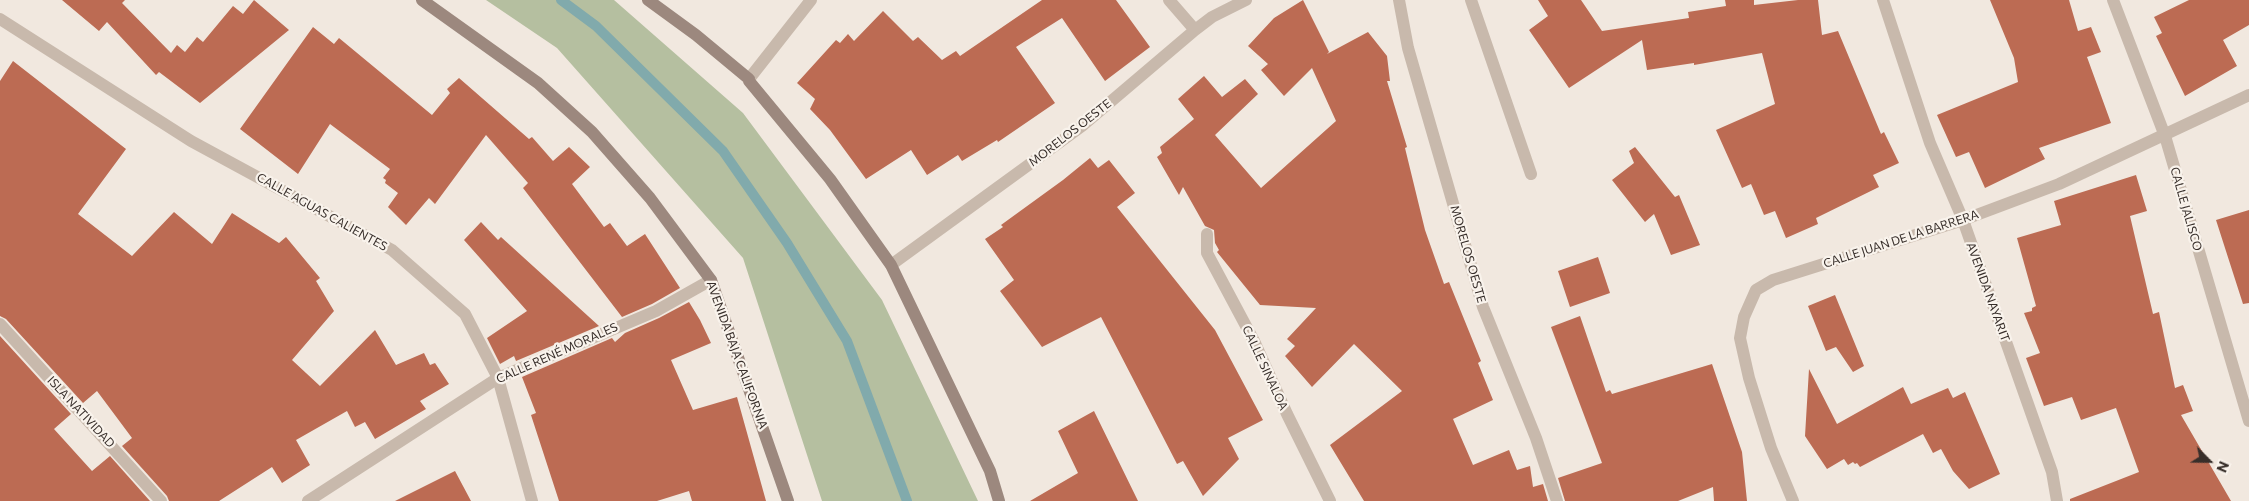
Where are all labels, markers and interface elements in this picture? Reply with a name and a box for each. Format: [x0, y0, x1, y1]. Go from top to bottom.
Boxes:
street label: MORELOS OESTE [1026, 96, 1114, 170]
street label: CALLE JALISCO [2167, 165, 2205, 253]
street label: CALLE AGUAS CALIENTES [254, 170, 390, 254]
street label: MORELOS OESTE [1447, 204, 1489, 304]
street label: CALLE JUAN DE LA BARRERA [1822, 207, 1980, 271]
street label: AVENIDA NAYARIT [1963, 240, 2013, 344]
street label: AVENIDA BAJA CALIFORNIA [703, 279, 771, 431]
street label: CALLE RENÉ MORALES [494, 320, 620, 386]
street label: CALLE SINALOA [1239, 323, 1291, 413]
street label: ISLA NATIVIDAD [44, 373, 118, 451]
north arrow [2184, 436, 2234, 486]
text: N [2213, 459, 2233, 475]

